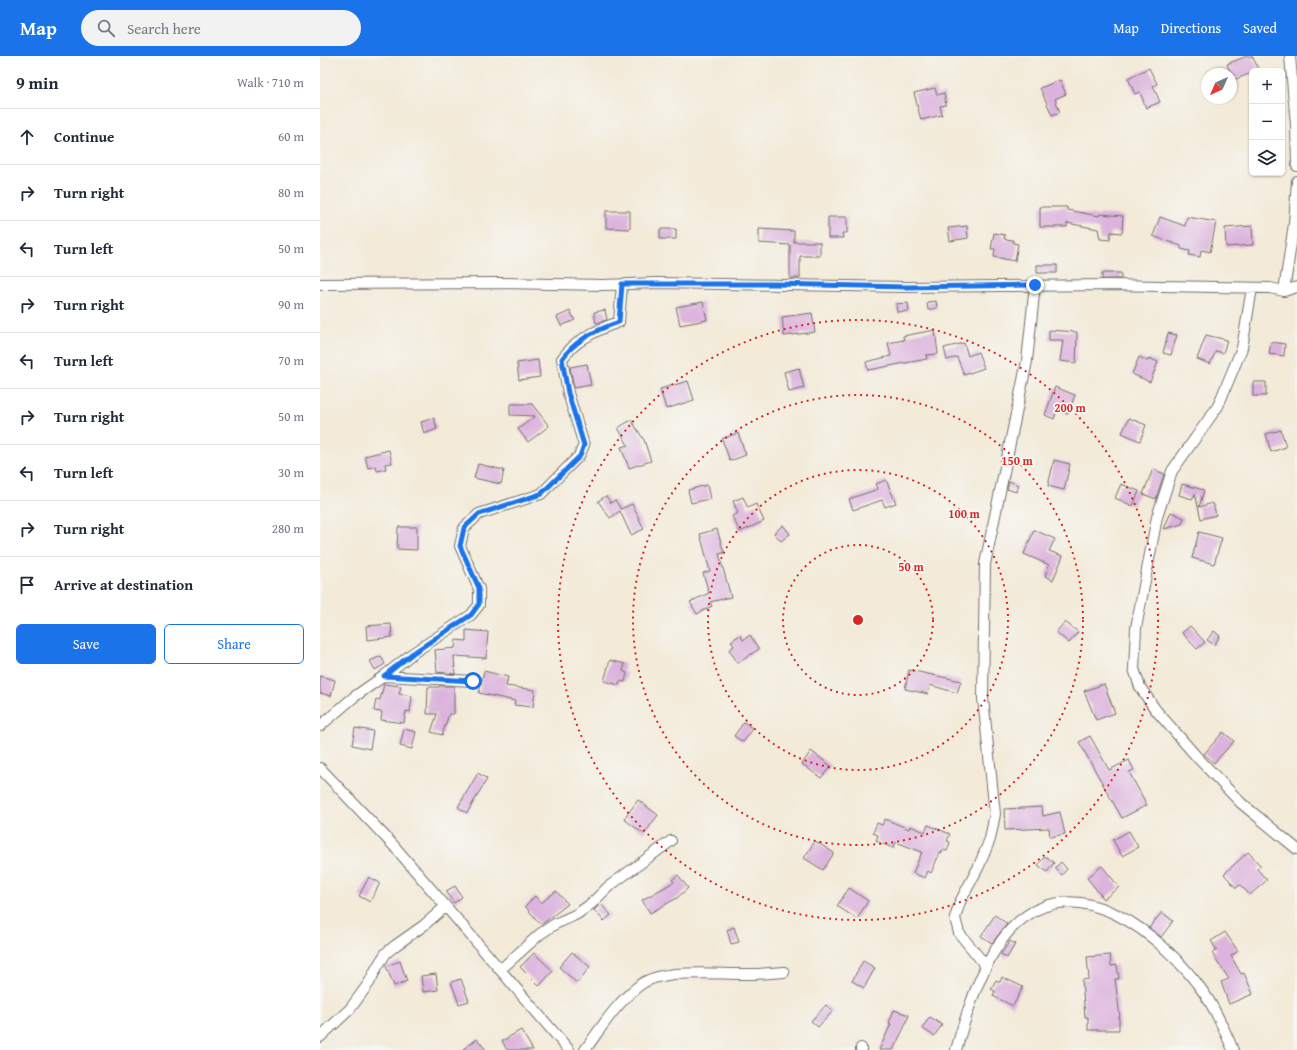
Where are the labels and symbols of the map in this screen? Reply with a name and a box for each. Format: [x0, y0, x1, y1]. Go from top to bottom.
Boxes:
north arrow [1201, 68, 1237, 104]
route end [1026, 276, 1044, 294]
text: 200 m [1054, 399, 1087, 416]
text: 150 m [1001, 452, 1034, 469]
text: 100 m [948, 505, 981, 522]
text: 50 m [898, 558, 924, 575]
centre of rings [851, 613, 865, 627]
route start [464, 672, 482, 690]

